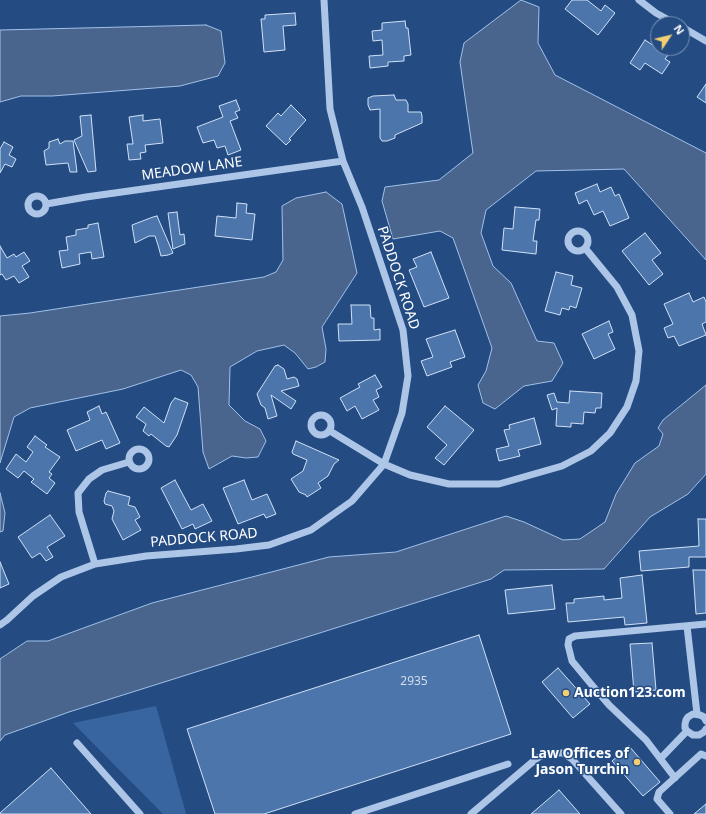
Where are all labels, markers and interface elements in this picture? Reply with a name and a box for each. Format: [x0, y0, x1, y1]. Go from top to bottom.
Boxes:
north arrow [650, 16, 690, 56]
text: N [671, 21, 688, 37]
street label: MEADOW LANE [140, 154, 244, 184]
street label: PADDOCK ROAD [373, 224, 423, 332]
street label: PADDOCK ROAD [150, 525, 258, 551]
house number: 2935 [400, 675, 428, 689]
place label: Auction123.com [574, 685, 686, 701]
marker: Auction123.com [561, 688, 571, 698]
place label: Law Offices of Jason Turchin [531, 746, 629, 778]
marker: Law Offices of Jason Turchin [632, 757, 642, 767]

